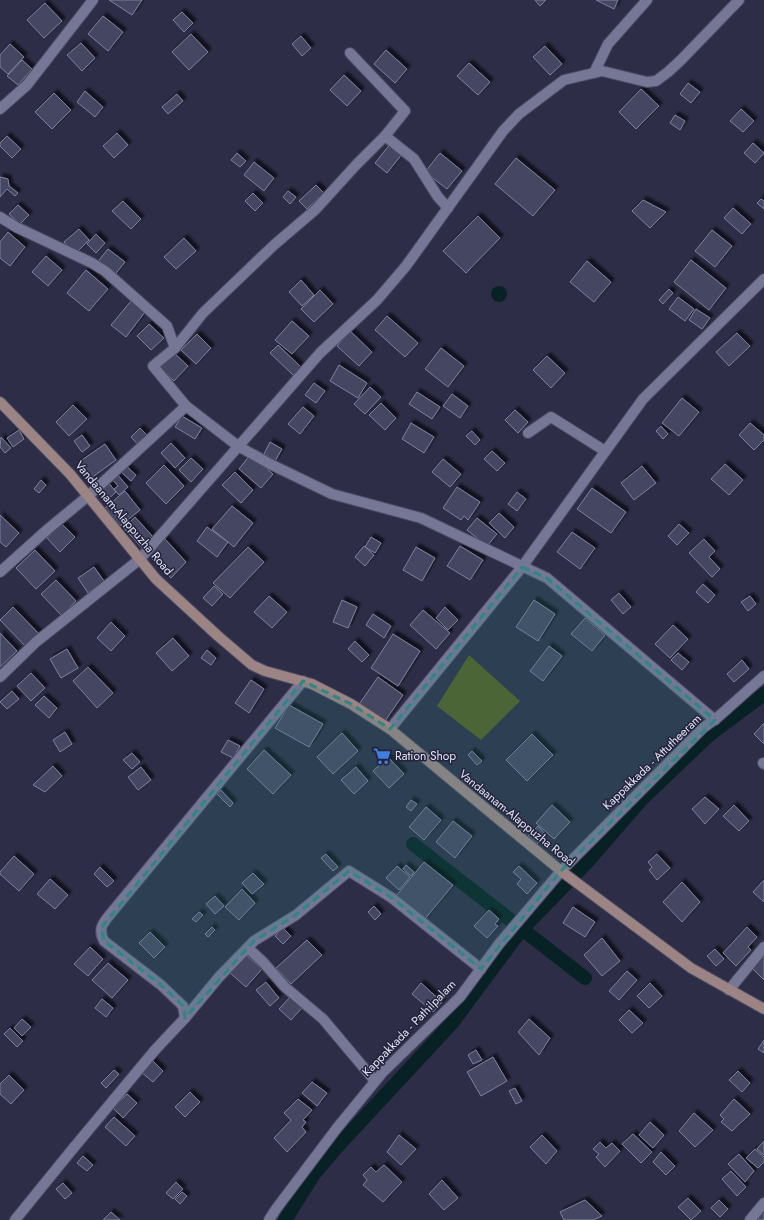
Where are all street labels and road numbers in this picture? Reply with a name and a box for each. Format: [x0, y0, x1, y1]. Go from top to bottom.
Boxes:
street label: Vandaanam-Alappuzha Road [71, 457, 177, 579]
street label: Kappakkada - Attutheeram [598, 710, 706, 814]
street label: Vandaanam-Alappuzha Road [455, 765, 579, 871]
street label: Kappakkada - Pathilpalam [358, 976, 460, 1080]

